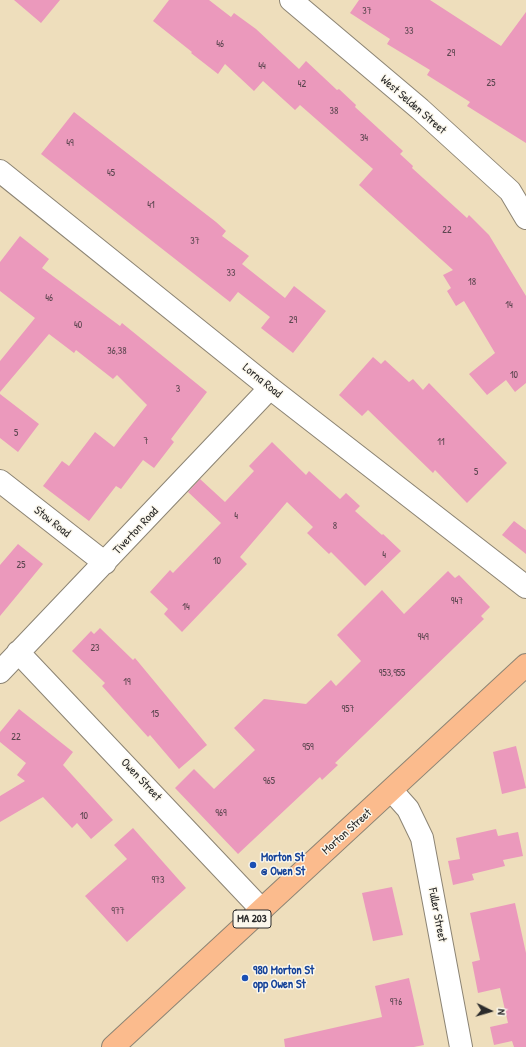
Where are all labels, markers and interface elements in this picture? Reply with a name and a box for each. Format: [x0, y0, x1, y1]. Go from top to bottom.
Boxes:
house number: 37 [362, 5, 372, 17]
house number: 33 [405, 25, 413, 37]
house number: 46 [216, 38, 224, 50]
house number: 29 [447, 47, 455, 59]
house number: 44 [258, 60, 266, 72]
street label: West Selden Street [377, 72, 449, 138]
house number: 25 [487, 77, 495, 89]
house number: 42 [298, 78, 306, 90]
house number: 38 [330, 105, 338, 117]
house number: 34 [360, 132, 368, 144]
house number: 49 [66, 137, 74, 149]
house number: 45 [107, 167, 115, 179]
house number: 41 [147, 199, 155, 211]
house number: 22 [442, 224, 452, 236]
house number: 37 [190, 235, 200, 247]
house number: 33 [227, 267, 235, 279]
house number: 18 [468, 276, 476, 288]
house number: 46 [45, 292, 53, 304]
house number: 14 [505, 299, 513, 311]
house number: 29 [289, 314, 297, 326]
house number: 40 [74, 319, 82, 331]
house number: 36,38 [107, 345, 127, 357]
street label: Lorna Road [239, 361, 285, 401]
house number: 10 [510, 369, 518, 381]
house number: 3 [176, 383, 180, 395]
house number: 5 [14, 427, 18, 439]
house number: 7 [144, 435, 148, 447]
house number: 11 [437, 436, 445, 448]
house number: 5 [474, 466, 478, 478]
street label: Stow Road [31, 503, 73, 541]
street label: Tiverton Road [111, 504, 161, 558]
house number: 4 [234, 510, 238, 522]
house number: 8 [333, 520, 337, 532]
house number: 4 [382, 549, 386, 561]
house number: 10 [213, 555, 221, 567]
house number: 25 [17, 559, 25, 571]
house number: 947 [451, 595, 463, 607]
house number: 14 [182, 601, 190, 613]
house number: 949 [417, 631, 429, 643]
house number: 23 [90, 642, 100, 654]
house number: 953,955 [379, 667, 405, 679]
house number: 19 [123, 676, 131, 688]
house number: 957 [342, 703, 354, 715]
house number: 15 [151, 708, 159, 720]
house number: 22 [11, 731, 21, 743]
house number: 959 [302, 741, 314, 753]
street label: Owen Street [118, 756, 164, 804]
house number: 965 [263, 775, 275, 787]
street label: Morton Street [319, 806, 375, 858]
house number: 969 [215, 807, 227, 819]
house number: 10 [80, 810, 88, 822]
place label: Morton St @ Owen St [261, 851, 305, 879]
marker: Morton St @ Owen St [248, 860, 258, 870]
house number: 973 [151, 874, 165, 886]
street label: Fuller Street [425, 887, 449, 943]
house number: 977 [111, 905, 125, 917]
road number: MA 203 [233, 910, 271, 928]
place label: 980 Morton St opp Owen St [253, 964, 314, 992]
marker: 980 Morton St opp Owen St [240, 973, 250, 983]
north arrow [470, 991, 510, 1031]
house number: 976 [390, 996, 402, 1008]
text: N [495, 1009, 509, 1016]

